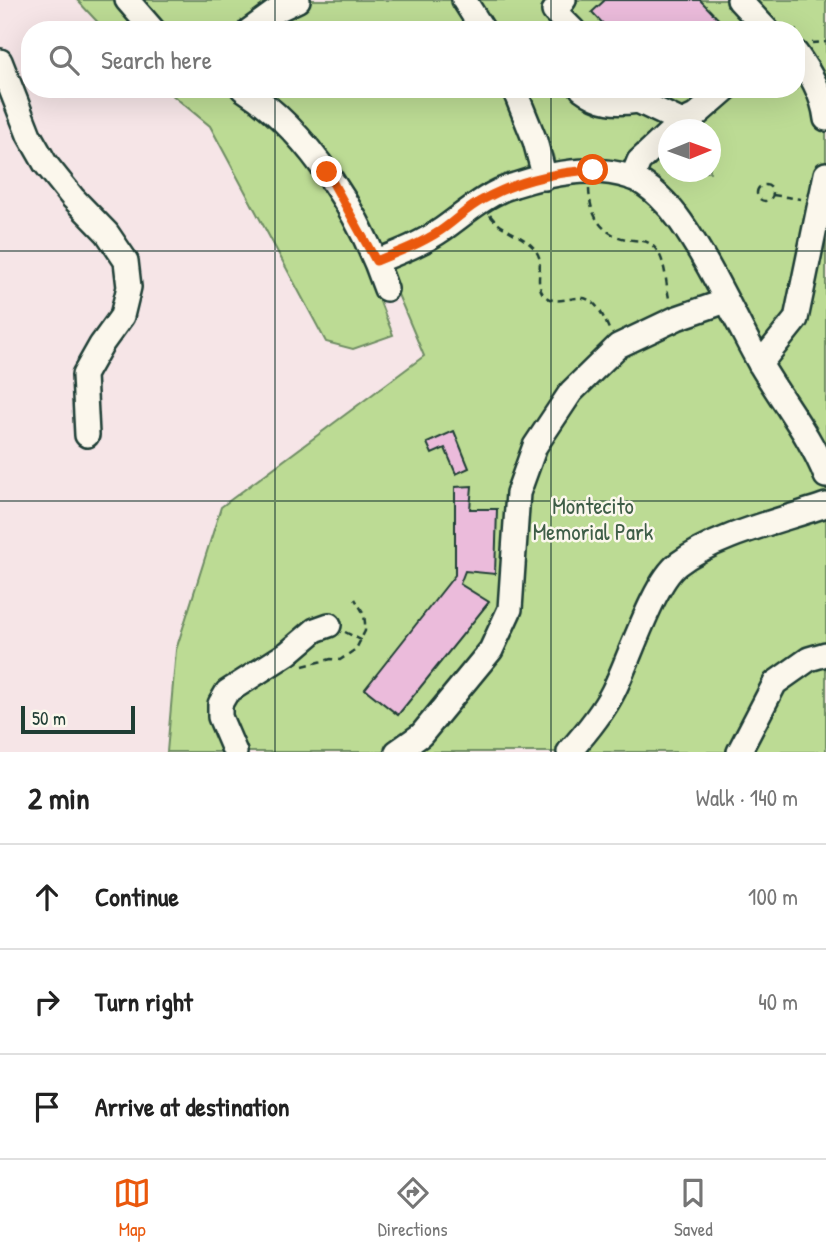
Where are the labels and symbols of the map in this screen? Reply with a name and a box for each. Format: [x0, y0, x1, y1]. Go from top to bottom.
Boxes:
north arrow [658, 119, 721, 182]
route start [577, 154, 608, 185]
route end [311, 156, 342, 187]
park label: Montecito Memorial Park [533, 490, 654, 547]
scale bar [21, 703, 135, 735]

